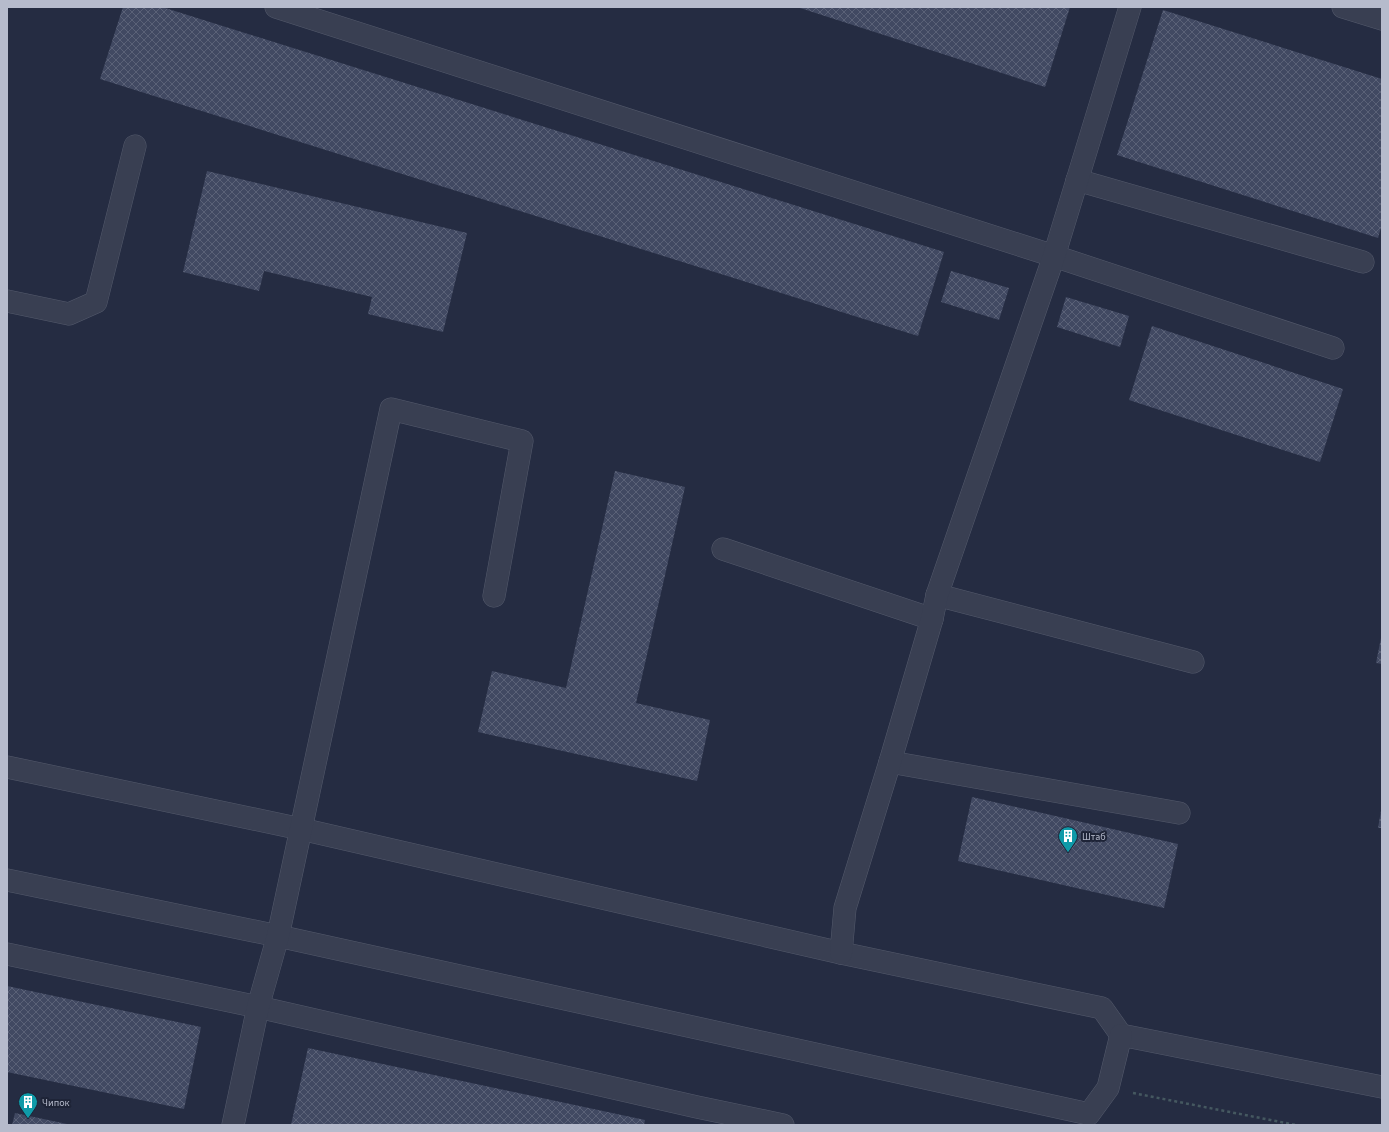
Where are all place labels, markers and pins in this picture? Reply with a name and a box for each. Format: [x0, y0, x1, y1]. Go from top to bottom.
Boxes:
building icon: Штаб [1057, 825, 1079, 853]
place label: Штаб [1082, 830, 1106, 844]
building icon: Чипок [17, 1091, 39, 1119]
place label: Чипок [42, 1096, 70, 1110]

